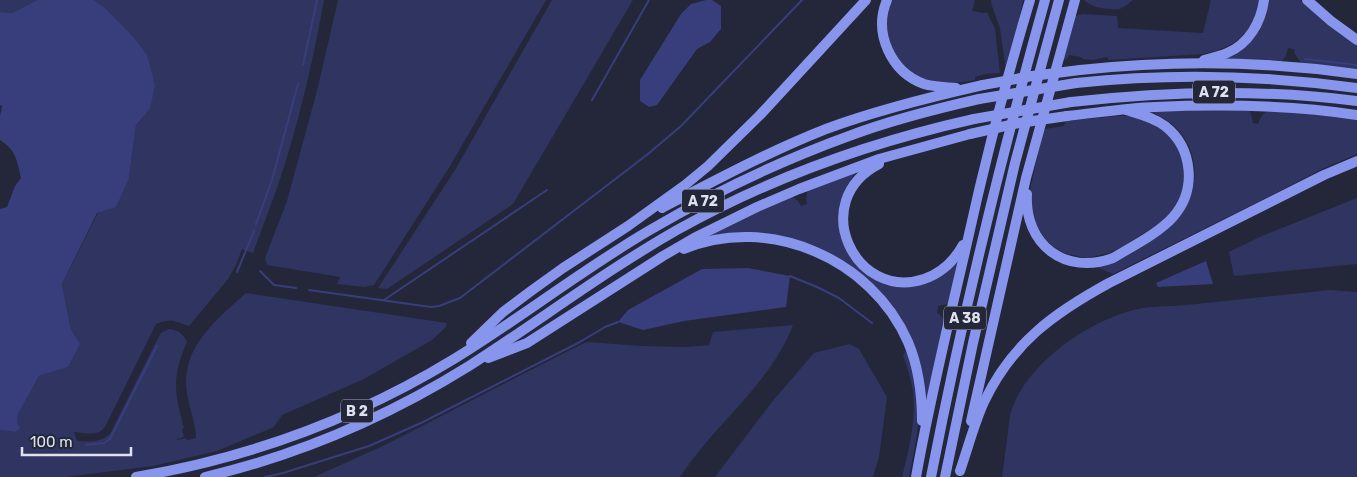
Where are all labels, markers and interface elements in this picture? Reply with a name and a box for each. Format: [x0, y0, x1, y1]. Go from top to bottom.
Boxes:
road number: A 72 [1193, 80, 1235, 104]
road number: A 72 [682, 190, 724, 212]
road number: A 38 [944, 306, 986, 330]
road number: B 2 [341, 400, 373, 422]
scale bar [22, 424, 131, 456]
text: 100 m [30, 433, 72, 451]

